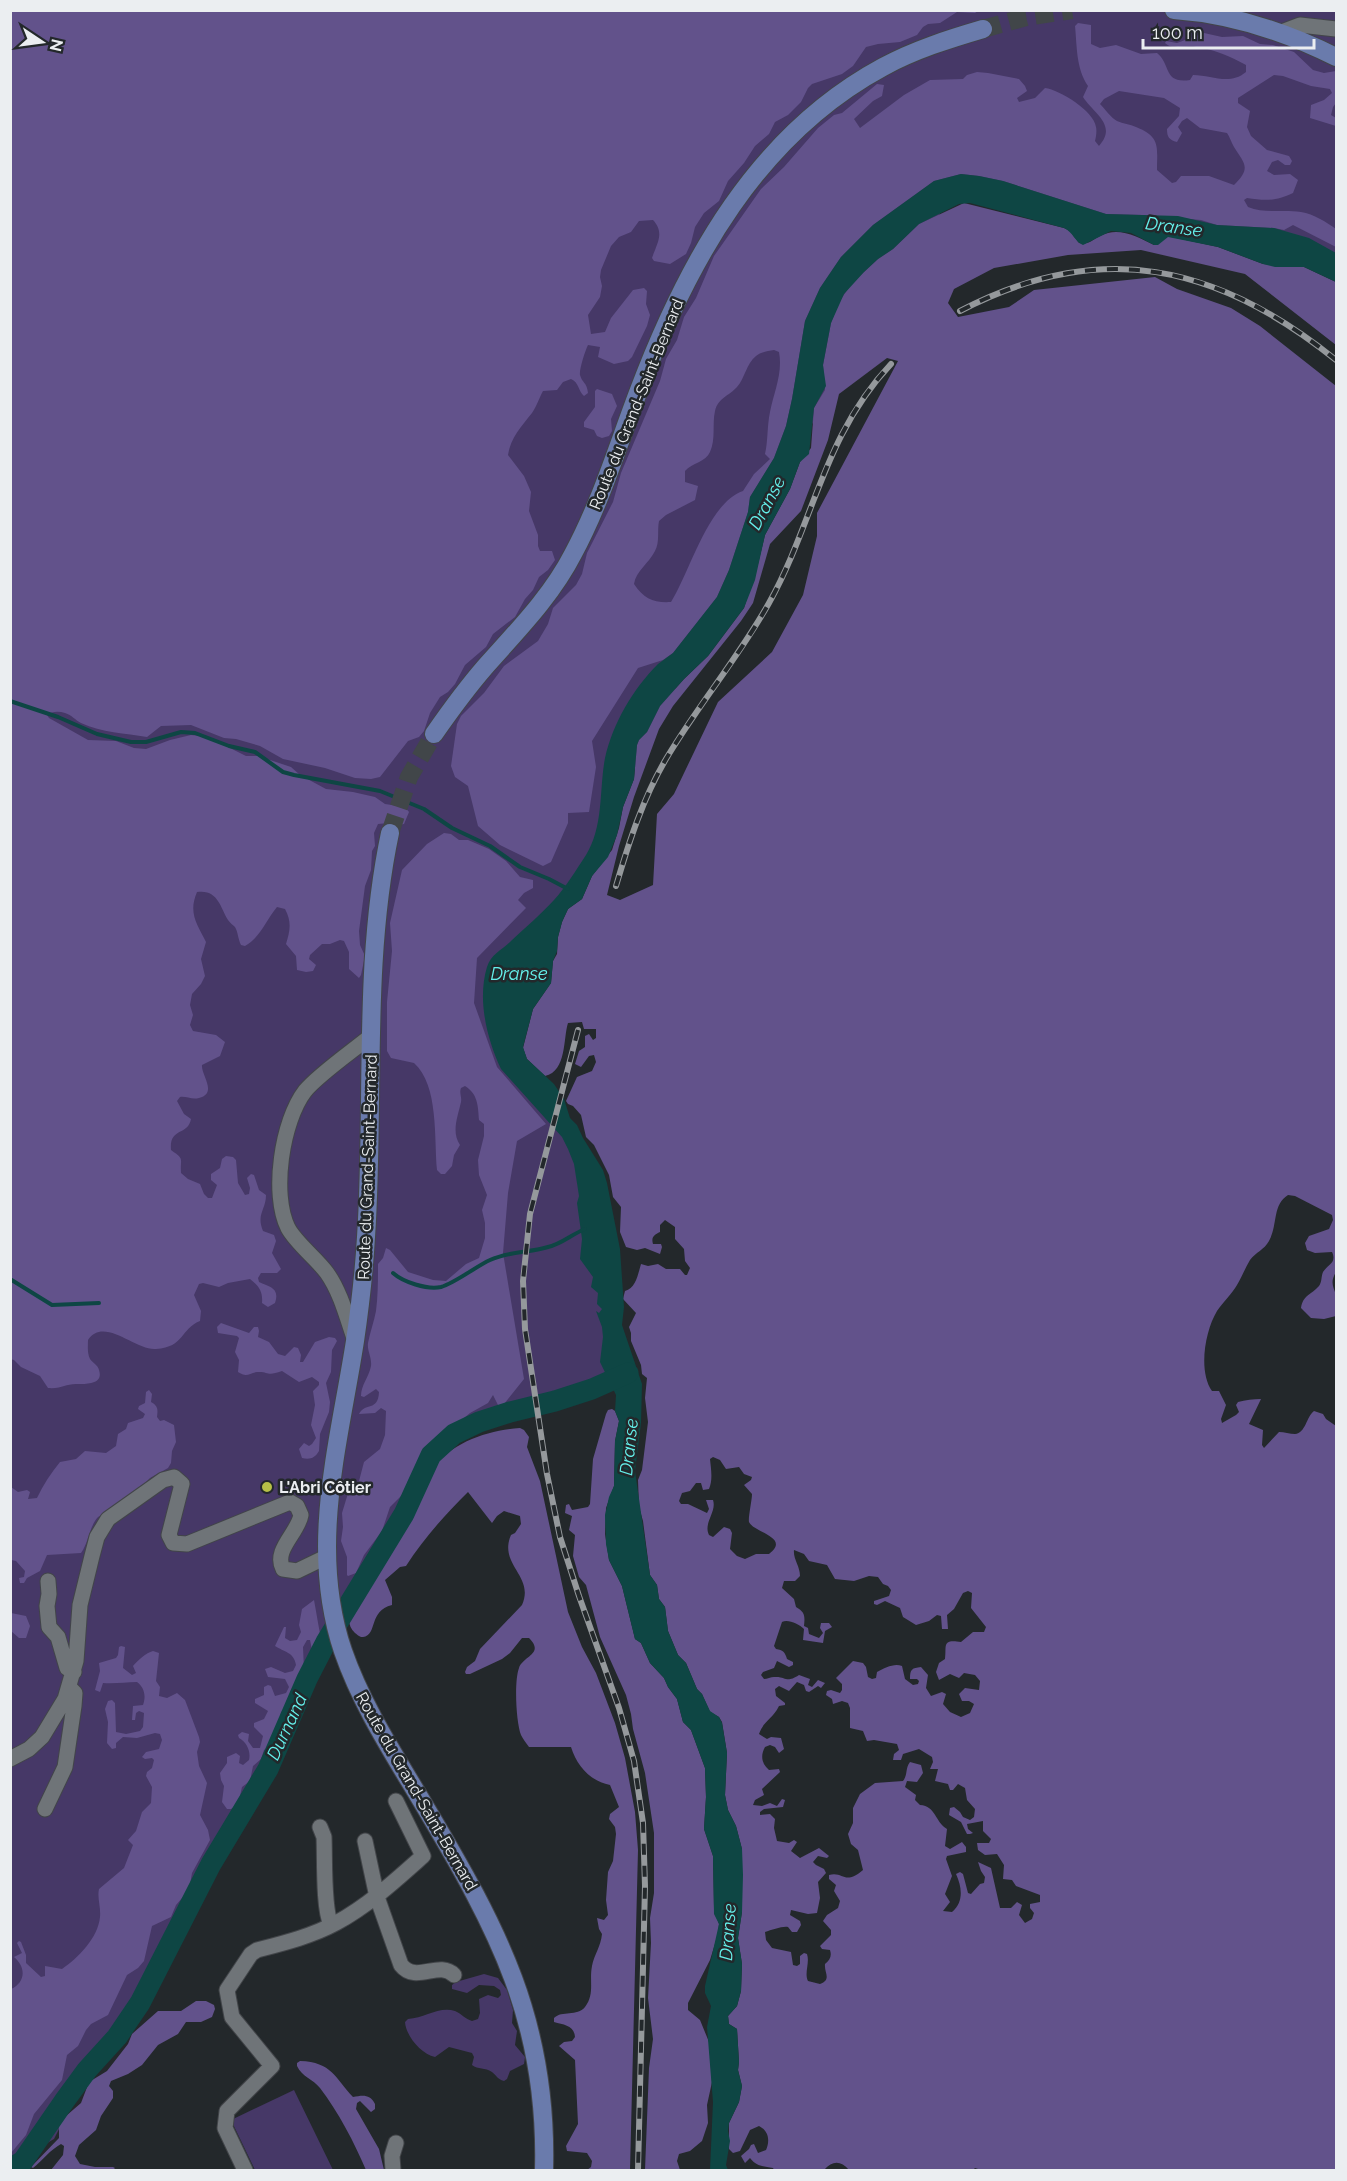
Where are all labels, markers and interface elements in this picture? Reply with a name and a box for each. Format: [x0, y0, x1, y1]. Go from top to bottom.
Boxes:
north arrow [12, 12, 72, 72]
scale bar [1143, 12, 1314, 50]
text: 100 m [1152, 22, 1203, 43]
text: N [45, 37, 67, 53]
water label: Dranse [1144, 212, 1204, 241]
street label: Route du Grand-Saint-Bernard [585, 296, 688, 512]
water label: Dranse [744, 472, 789, 533]
water label: Dranse [490, 963, 548, 984]
street label: Route du Grand-Saint-Bernard [354, 1054, 381, 1280]
water label: Dranse [615, 1417, 642, 1477]
place label: L'Abri Côtier [279, 1478, 371, 1497]
marker: L'Abri Côtier [260, 1480, 274, 1494]
water label: Durnand [262, 1689, 311, 1763]
street label: Route du Grand-Saint-Bernard [352, 1689, 481, 1894]
water label: Dranse [715, 1902, 740, 1961]

